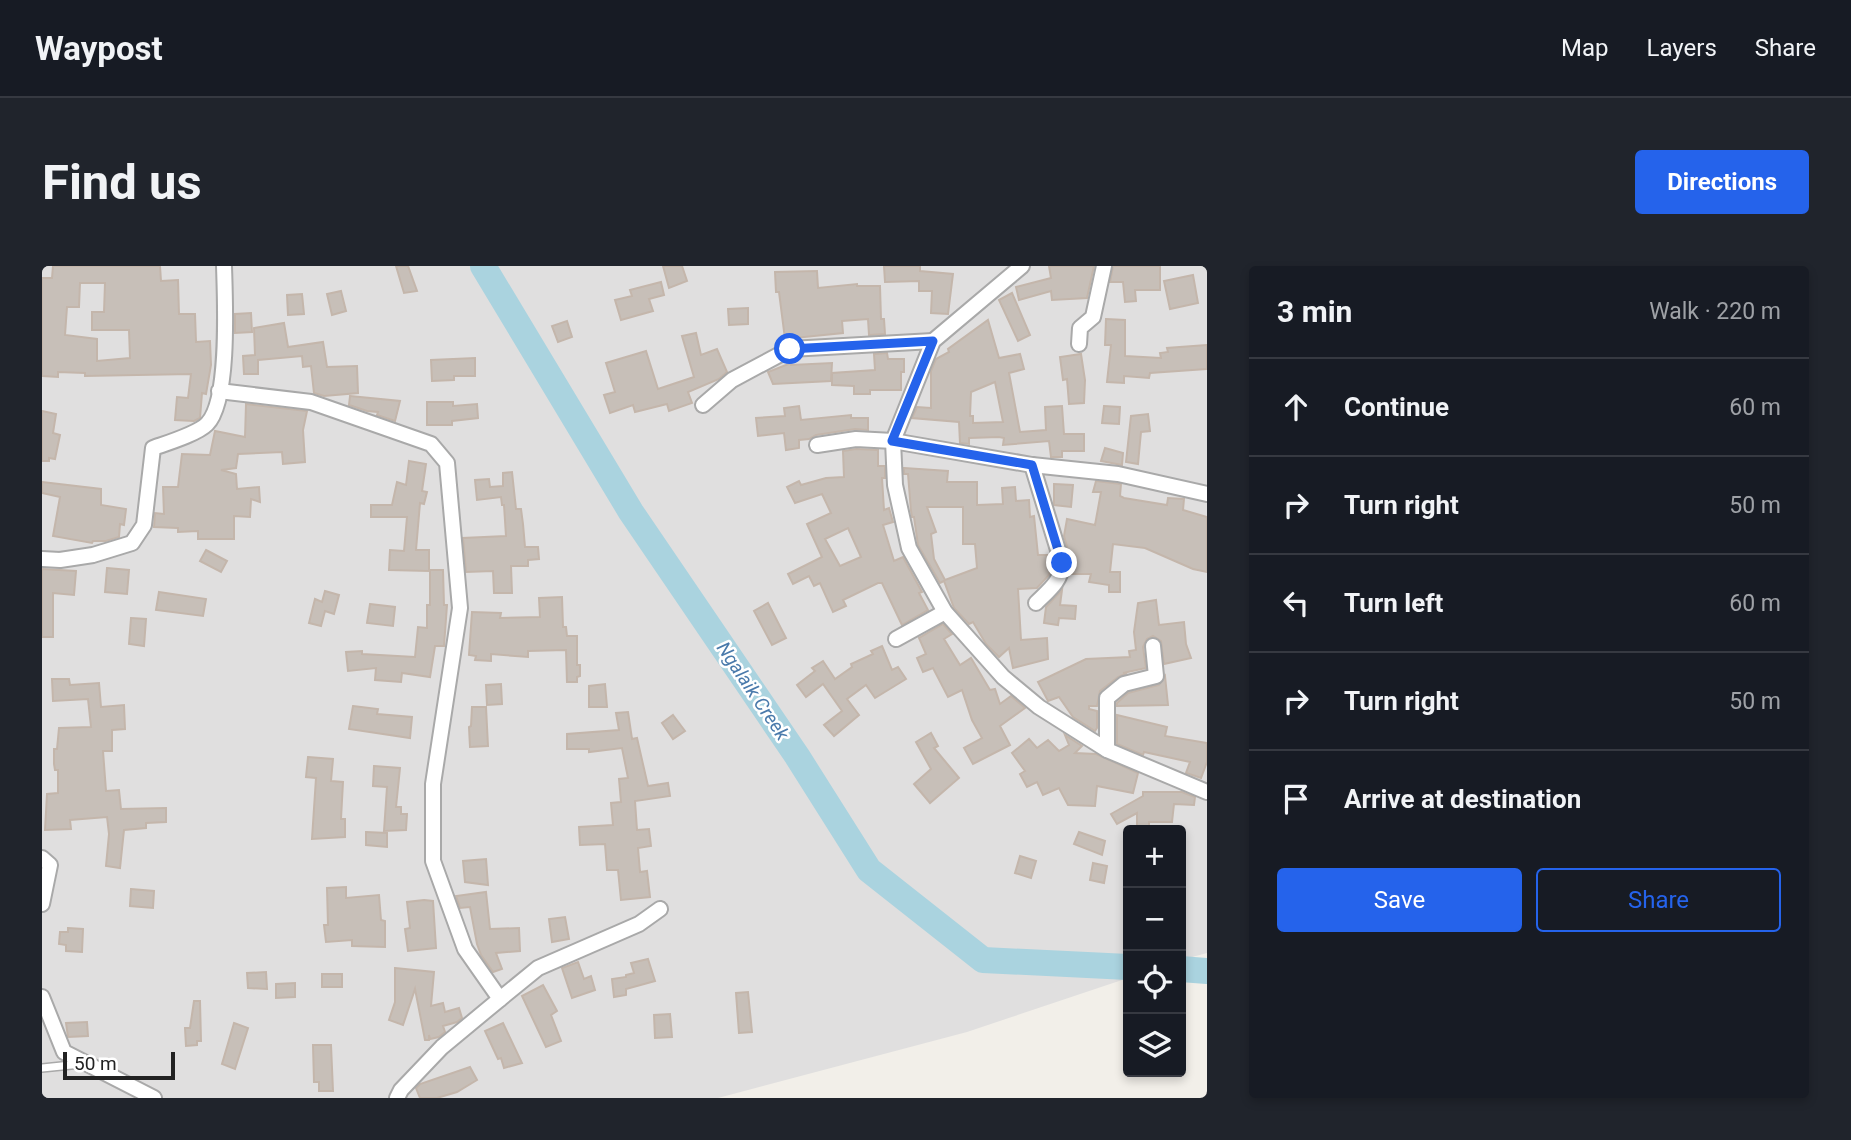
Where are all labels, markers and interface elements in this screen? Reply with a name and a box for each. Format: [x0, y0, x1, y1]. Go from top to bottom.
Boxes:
text: Waypost [35, 29, 163, 68]
text: Map [1561, 34, 1609, 62]
text: Layers [1647, 34, 1717, 62]
text: Share [1755, 34, 1816, 62]
button: Directions [1635, 150, 1809, 214]
text: Find us [42, 154, 202, 211]
text: 3 min [1277, 294, 1352, 329]
text: Walk · 220 m [1649, 298, 1781, 325]
route start [774, 333, 805, 364]
icon: ahead [1277, 388, 1315, 426]
text: Continue [1344, 392, 1449, 422]
text: 60 m [1729, 394, 1781, 421]
icon: right [1277, 486, 1315, 524]
text: Turn right [1344, 490, 1459, 520]
text: 50 m [1729, 492, 1781, 519]
route end [1046, 547, 1077, 578]
icon: left [1277, 584, 1315, 622]
text: Turn left [1344, 588, 1443, 618]
text: 60 m [1729, 590, 1781, 617]
water label: Ngalaik Creek [712, 638, 795, 745]
icon: right [1277, 682, 1315, 720]
text: Turn right [1344, 686, 1459, 716]
text: 50 m [1729, 688, 1781, 715]
icon: arrive [1277, 780, 1315, 818]
text: Arrive at destination [1344, 784, 1581, 814]
map controls [1123, 825, 1186, 1077]
button: + [1123, 825, 1186, 888]
button: Save [1277, 868, 1522, 932]
button: Share [1536, 868, 1781, 932]
button: − [1123, 888, 1186, 951]
button: locate [1123, 951, 1186, 1014]
button: layers [1123, 1014, 1186, 1077]
scale bar [63, 1049, 175, 1081]
text: 50 m [74, 1052, 117, 1075]

